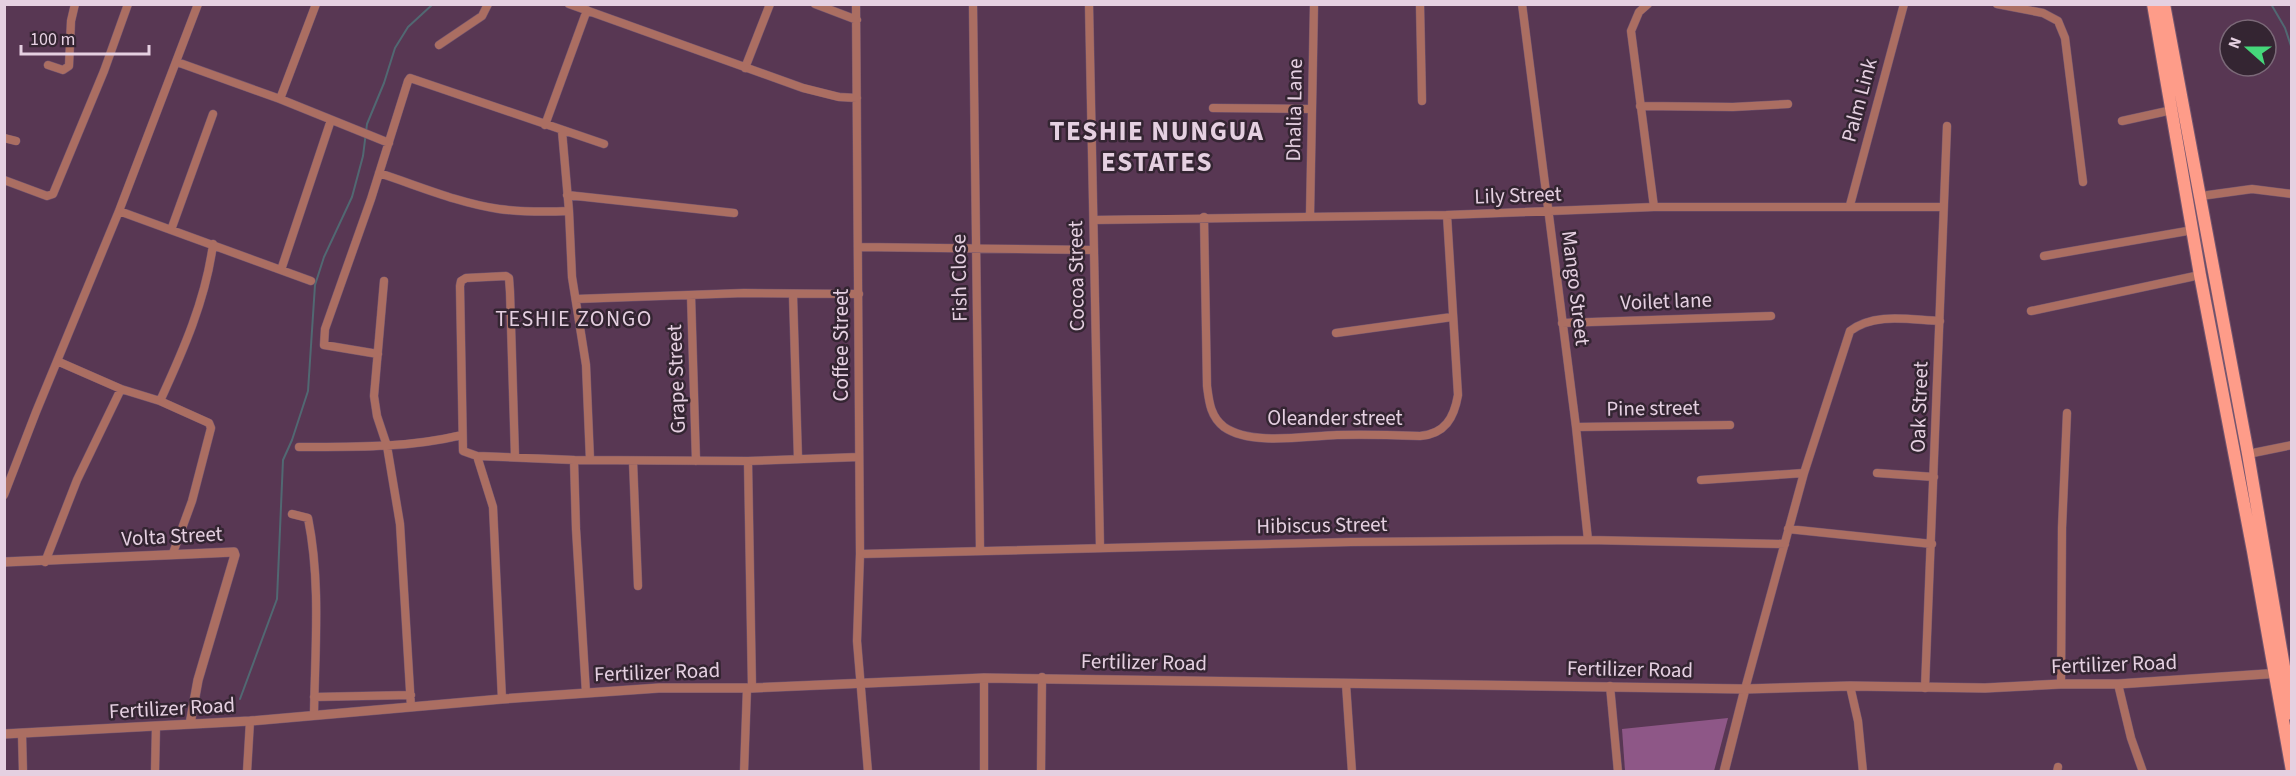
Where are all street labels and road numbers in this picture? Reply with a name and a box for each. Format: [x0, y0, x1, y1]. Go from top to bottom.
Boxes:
street label: Palm Link [1833, 54, 1885, 145]
street label: Dhalia Lane [1278, 58, 1310, 162]
street label: Lily Street [1474, 178, 1562, 212]
street label: Cocoa Street [1060, 220, 1092, 332]
street label: Mango Street [1554, 229, 1598, 347]
street label: Fish Close [943, 234, 975, 322]
street label: Voilet lane [1620, 284, 1712, 318]
street label: Coffee Street [826, 289, 856, 401]
street label: Grape Street [659, 324, 693, 434]
street label: Oak Street [1902, 361, 1936, 453]
street label: Pine street [1606, 392, 1700, 424]
street label: Oleander street [1267, 403, 1403, 433]
street label: Hibiscus Street [1256, 509, 1388, 541]
street label: Volta Street [121, 518, 223, 554]
street label: Fertilizer Road [1081, 646, 1207, 678]
street label: Fertilizer Road [2050, 647, 2178, 681]
street label: Fertilizer Road [1567, 653, 1693, 685]
street label: Fertilizer Road [593, 655, 721, 689]
street label: Fertilizer Road [108, 690, 236, 726]

